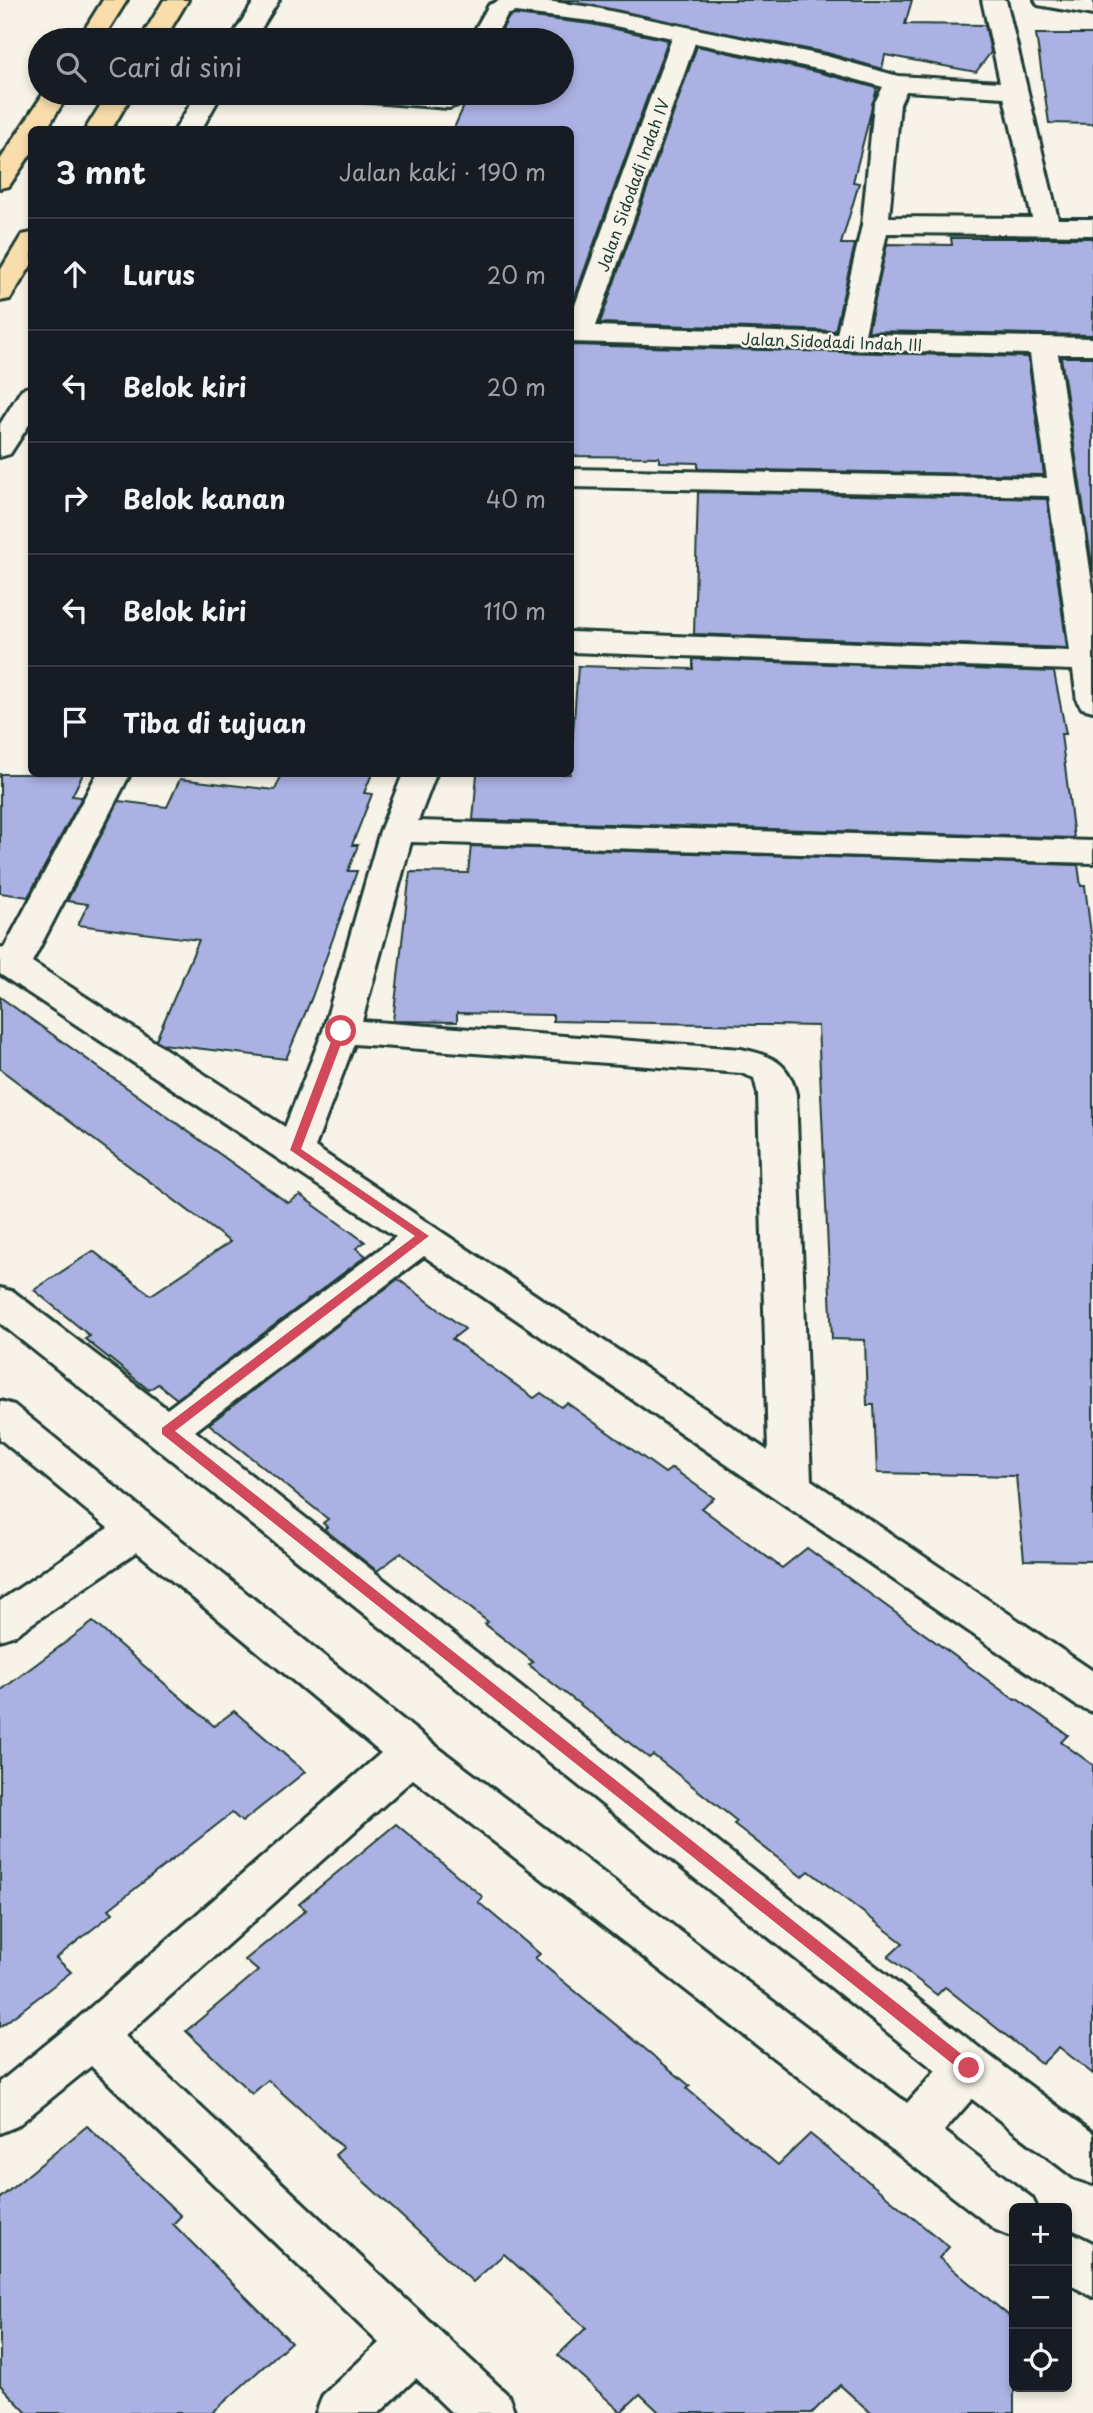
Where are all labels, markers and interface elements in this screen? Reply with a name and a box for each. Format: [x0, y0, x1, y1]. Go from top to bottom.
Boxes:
search box [28, 28, 574, 105]
text: Cari di sini [108, 47, 242, 86]
icon: search [52, 48, 90, 86]
street label: Jalan Sidodadi Indah IV [590, 95, 675, 275]
text: 3 mnt [56, 149, 146, 194]
text: Jalan kaki · 190 m [339, 154, 546, 189]
icon: ahead [56, 255, 94, 293]
text: Lurus [123, 255, 195, 294]
text: 20 m [487, 257, 546, 292]
street label: Jalan Sidodadi Indah III [741, 326, 923, 356]
icon: left [56, 367, 94, 405]
text: Belok kiri [123, 367, 246, 406]
text: 20 m [487, 369, 546, 404]
icon: right [56, 479, 94, 517]
text: Belok kanan [123, 479, 285, 518]
text: 40 m [486, 481, 546, 516]
icon: left [56, 591, 94, 629]
text: Belok kiri [123, 591, 246, 630]
text: 110 m [484, 593, 546, 628]
icon: arrive [56, 703, 94, 741]
text: Tiba di tujuan [123, 703, 307, 742]
route start [325, 1015, 356, 1046]
route end [953, 2052, 984, 2083]
map controls [1009, 2203, 1072, 2392]
button: + [1009, 2203, 1072, 2266]
button: − [1009, 2266, 1072, 2329]
button: locate [1009, 2329, 1072, 2392]

